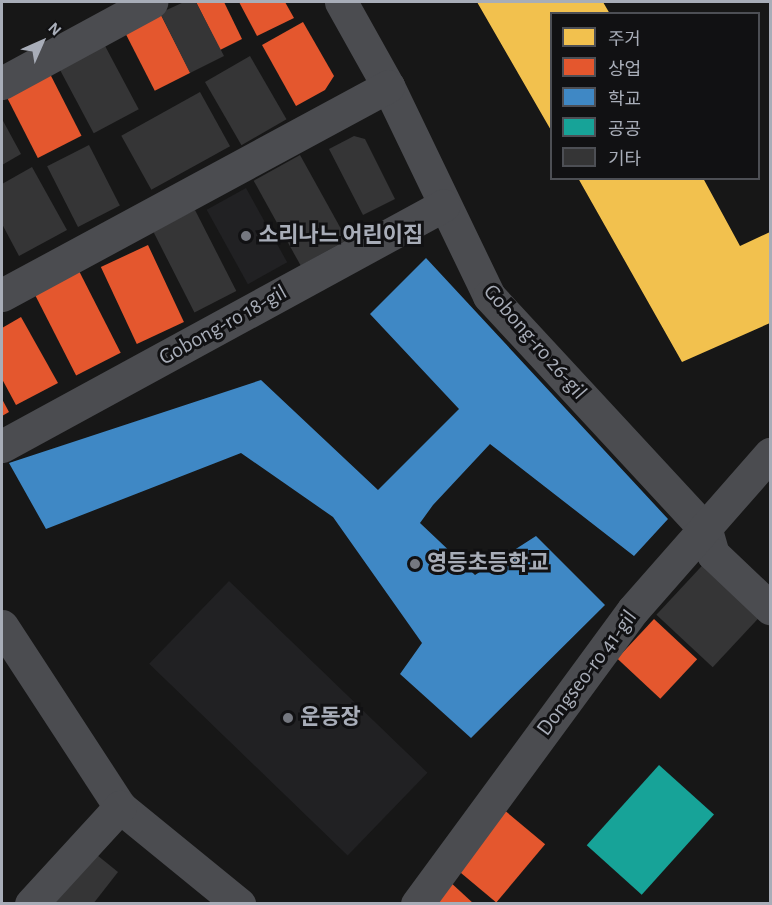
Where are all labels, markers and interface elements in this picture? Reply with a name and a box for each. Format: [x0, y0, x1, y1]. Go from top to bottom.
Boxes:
north arrow [12, 12, 72, 72]
legend [550, 12, 760, 180]
text: N [45, 20, 64, 39]
text: 주거 [608, 31, 641, 49]
text: 상업 [608, 61, 641, 79]
text: 학교 [608, 91, 641, 109]
text: 공공 [608, 121, 641, 139]
text: 기타 [608, 151, 641, 169]
place label: 소리나느 어린이집 [258, 223, 423, 249]
marker: 소리나느 어린이집 [239, 229, 253, 243]
street label: Gobong-ro 18-gil [154, 279, 292, 371]
street label: Gobong-ro 26-gil [478, 279, 592, 405]
place label: 영등초등학교 [427, 551, 548, 577]
marker: 영등초등학교 [408, 557, 422, 571]
street label: Dongseo-ro 41-gil [531, 605, 643, 741]
place label: 운동장 [300, 705, 361, 731]
marker: 운동장 [281, 711, 295, 725]

